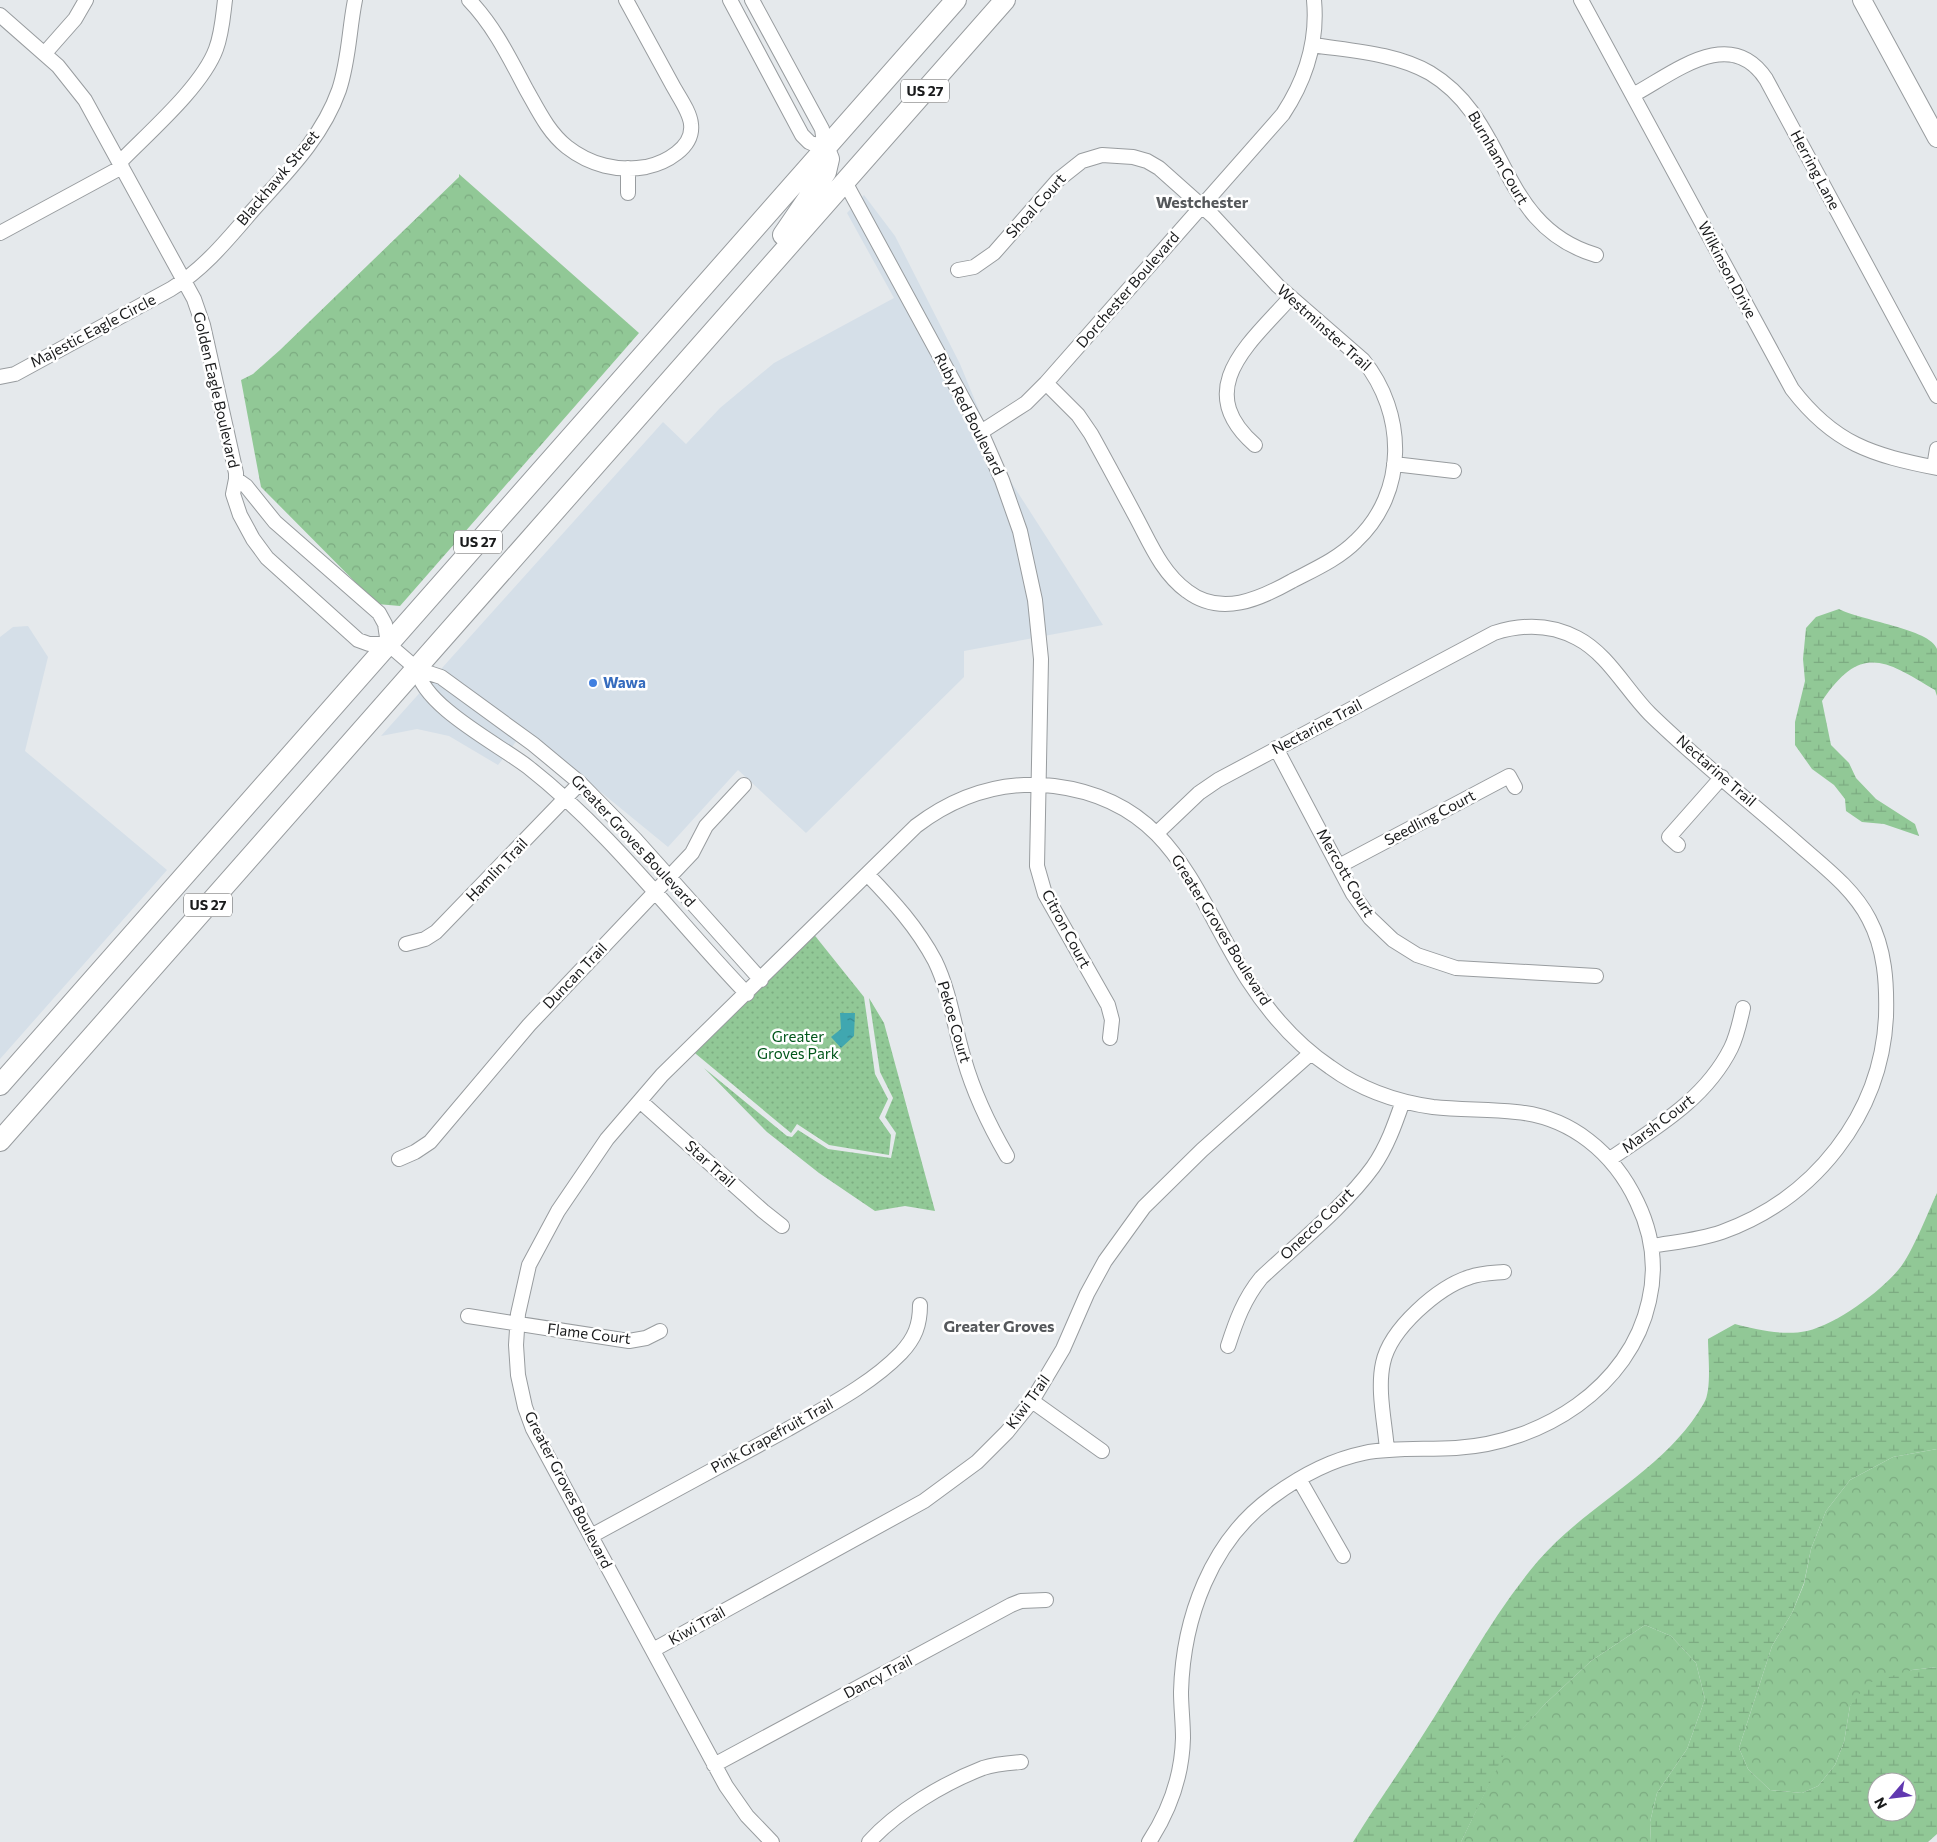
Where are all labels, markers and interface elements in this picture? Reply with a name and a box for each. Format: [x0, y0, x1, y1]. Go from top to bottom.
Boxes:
road number: US 27 [901, 80, 949, 102]
street label: Burnham Court [1465, 108, 1533, 207]
street label: Blackhawk Street [232, 126, 322, 229]
street label: Herring Lane [1787, 127, 1844, 212]
street label: Shoal Court [1002, 169, 1069, 241]
district label: Westchester [1156, 192, 1249, 211]
street label: Wilkinson Drive [1695, 218, 1761, 321]
street label: Dorchester Boulevard [1072, 228, 1182, 351]
street label: Westminster Trail [1274, 280, 1375, 374]
street label: Majestic Eagle Circle [27, 289, 158, 371]
street label: Golden Eagle Boulevard [190, 310, 244, 470]
street label: Ruby Red Boulevard [931, 349, 1009, 478]
road number: US 27 [454, 530, 502, 554]
place label: Wawa [603, 673, 646, 691]
marker: Wawa [587, 677, 599, 689]
street label: Nectarine Trail [1268, 695, 1365, 757]
street label: Nectarine Trail [1673, 731, 1760, 810]
street label: Greater Groves Boulevard [568, 771, 700, 910]
street label: Seedling Court [1381, 786, 1478, 849]
street label: Mercott Court [1313, 825, 1378, 920]
street label: Hamlin Trail [462, 834, 531, 905]
street label: Greater Groves Boulevard [1168, 851, 1276, 1008]
street label: Citron Court [1039, 886, 1095, 971]
road number: US 27 [184, 894, 232, 916]
street label: Duncan Trail [538, 939, 610, 1012]
street label: Pekoe Court [935, 979, 975, 1065]
park label: Greater Groves Park [757, 1027, 839, 1062]
street label: Marsh Court [1618, 1090, 1697, 1156]
street label: Star Trail [682, 1136, 739, 1190]
street label: Onecco Court [1276, 1184, 1357, 1263]
district label: Greater Groves [943, 1316, 1055, 1335]
street label: Flame Court [546, 1319, 632, 1347]
street label: Kiwi Trail [1002, 1371, 1053, 1432]
street label: Pink Grapefruit Trail [707, 1394, 836, 1476]
street label: Greater Groves Boulevard [521, 1408, 616, 1571]
street label: Kiwi Trail [665, 1602, 728, 1648]
street label: Dancy Trail [840, 1651, 915, 1702]
north arrow [1867, 1772, 1917, 1822]
text: N [1870, 1795, 1890, 1812]

